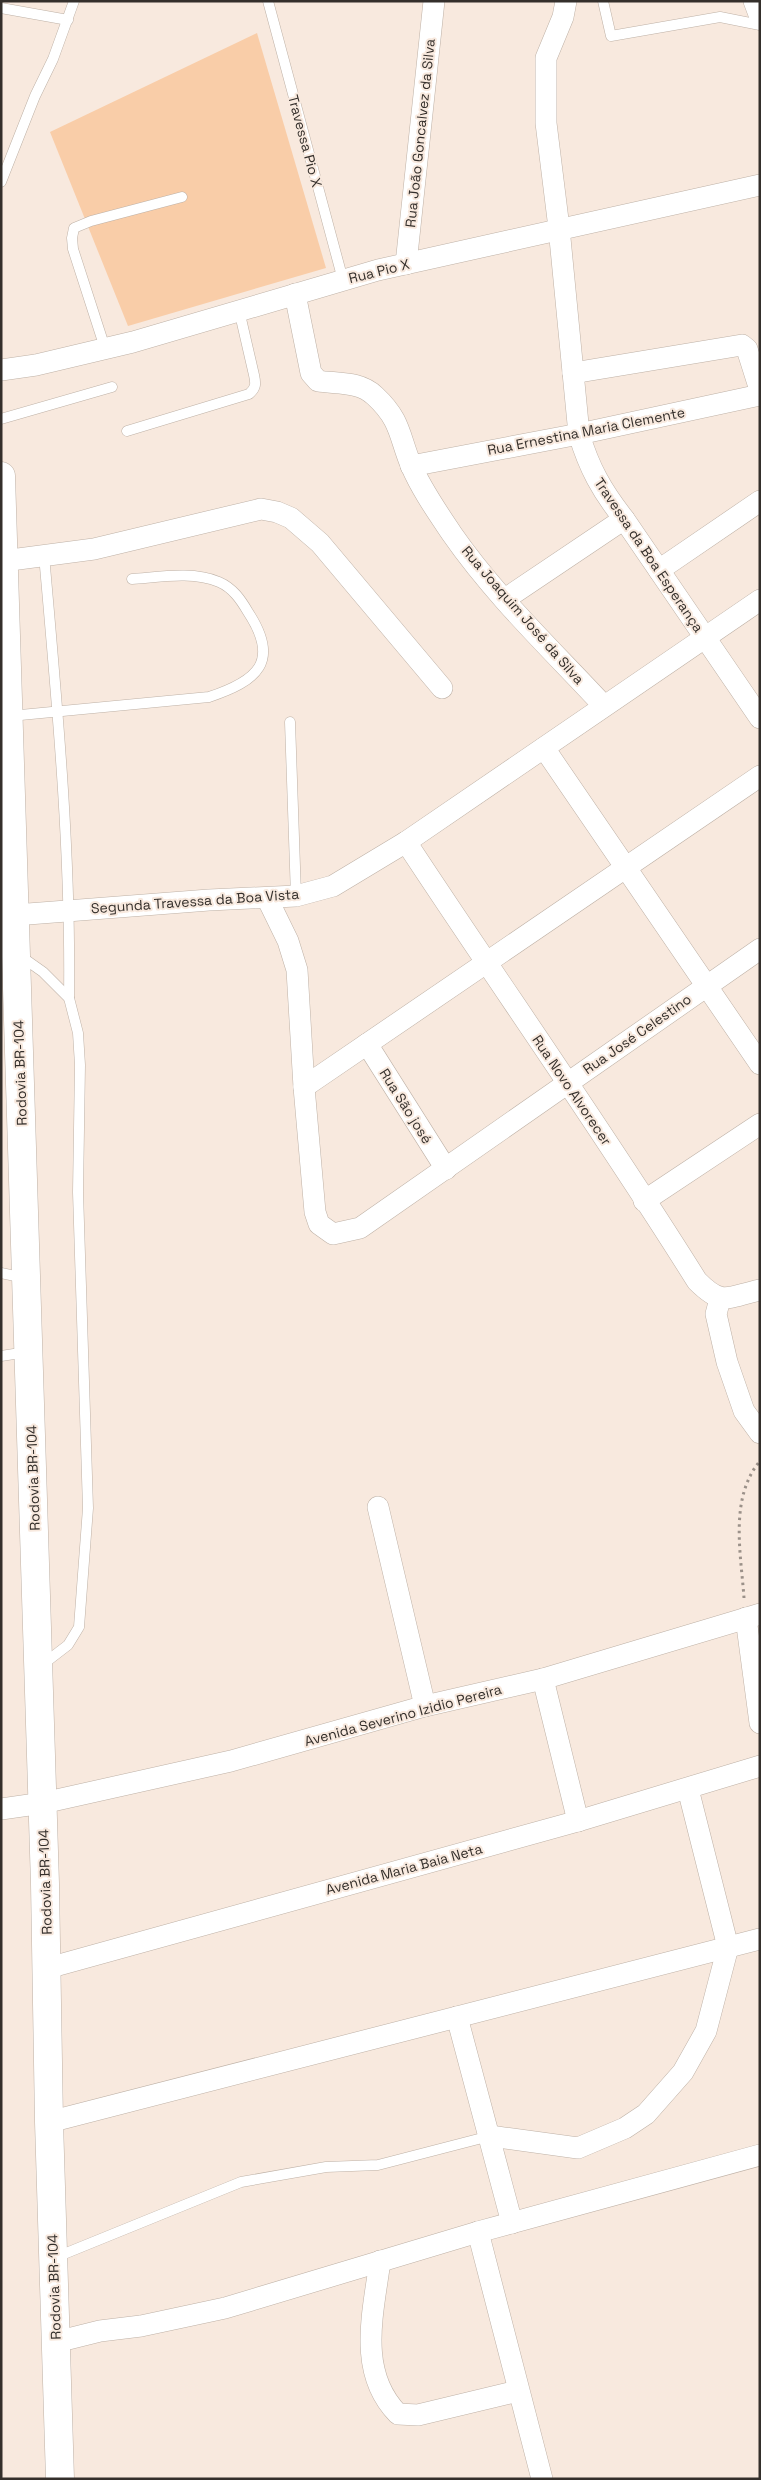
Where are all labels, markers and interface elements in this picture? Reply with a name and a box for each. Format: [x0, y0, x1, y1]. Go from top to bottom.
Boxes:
street label: Rua João Goncalvez da Silva [401, 38, 439, 228]
street label: Travessa Pio X [284, 93, 326, 189]
street label: Rua Pio X [347, 255, 411, 287]
street label: Rua Ernestina Maria Clemente [486, 403, 686, 459]
street label: Travessa da Boa Esperança [590, 474, 708, 636]
street label: Rua Joaquim José da Silva [458, 542, 588, 688]
street label: Segunda Travessa da Boa Vista [90, 885, 300, 917]
street label: Rua José Celestino [579, 990, 695, 1078]
street label: Rodovia BR-104 [9, 1020, 31, 1126]
street label: Rua Novo Alvorecer [528, 1031, 616, 1149]
street label: Rua São josé [376, 1065, 436, 1147]
street label: Rodovia BR-104 [22, 1425, 44, 1531]
street label: Avenida Severino Izidio Pereira [302, 1680, 504, 1750]
street label: Rodovia BR-104 [34, 1829, 56, 1935]
street label: Avenida Maria Baia Neta [324, 1839, 484, 1899]
street label: Rodovia BR-104 [43, 2234, 65, 2340]

